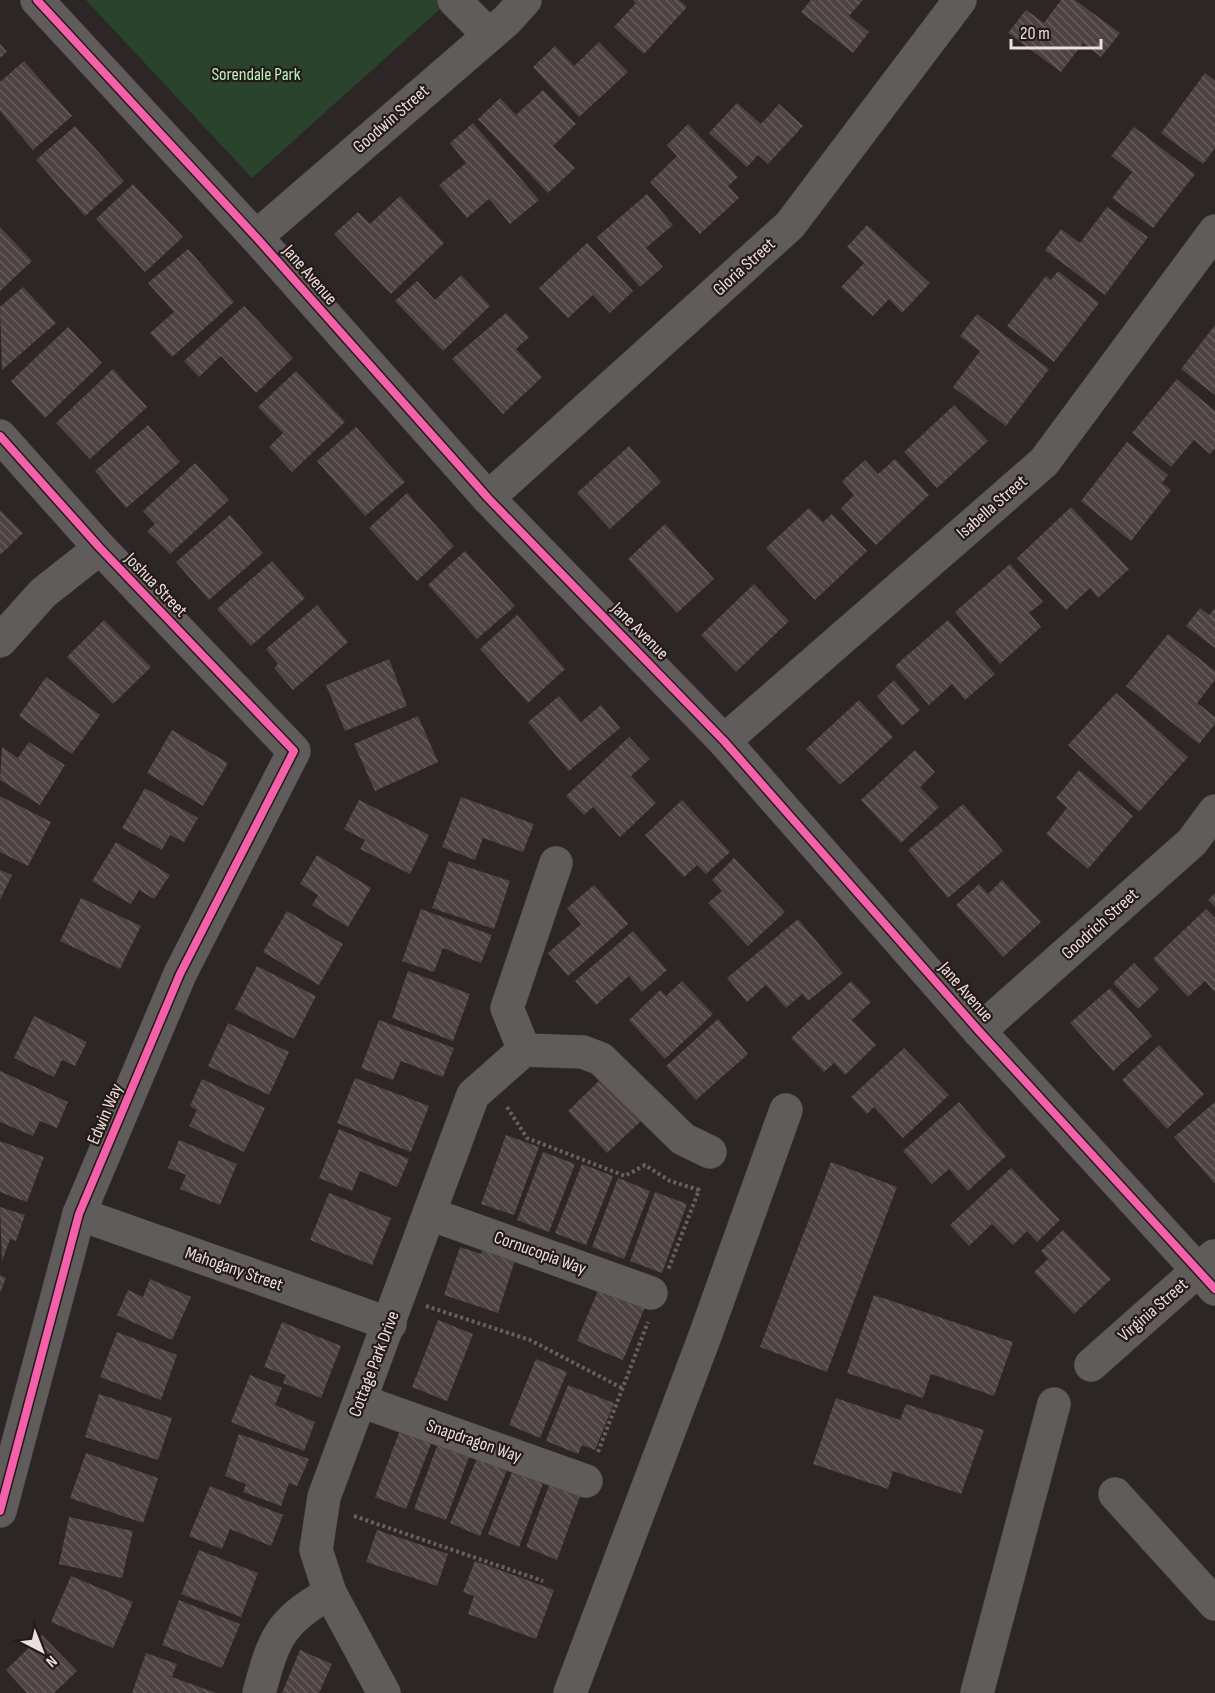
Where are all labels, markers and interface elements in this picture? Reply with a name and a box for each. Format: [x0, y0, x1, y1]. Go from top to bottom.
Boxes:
scale bar [1011, 12, 1101, 50]
text: 20 m [1020, 23, 1050, 44]
park label: Sorendale Park [211, 64, 301, 85]
street label: Goodwin Street [349, 80, 434, 158]
street label: Gloria Street [709, 233, 780, 300]
street label: Jane Avenue [278, 240, 342, 309]
street label: Isabella Street [953, 470, 1032, 543]
street label: Joshua Street [120, 548, 192, 622]
street label: Jane Avenue [606, 597, 673, 664]
street label: Goodrich Street [1057, 884, 1143, 964]
street label: Jane Avenue [934, 957, 998, 1026]
street label: Edwin Way [83, 1080, 127, 1147]
street label: Cornucopia Way [491, 1227, 589, 1279]
street label: Mahogany Street [182, 1242, 286, 1296]
street label: Virginia Street [1114, 1274, 1193, 1346]
street label: Cottage Park Drive [344, 1308, 404, 1420]
street label: Snapdragon Way [424, 1415, 524, 1467]
north arrow [12, 1621, 72, 1681]
text: N [42, 1651, 61, 1671]

